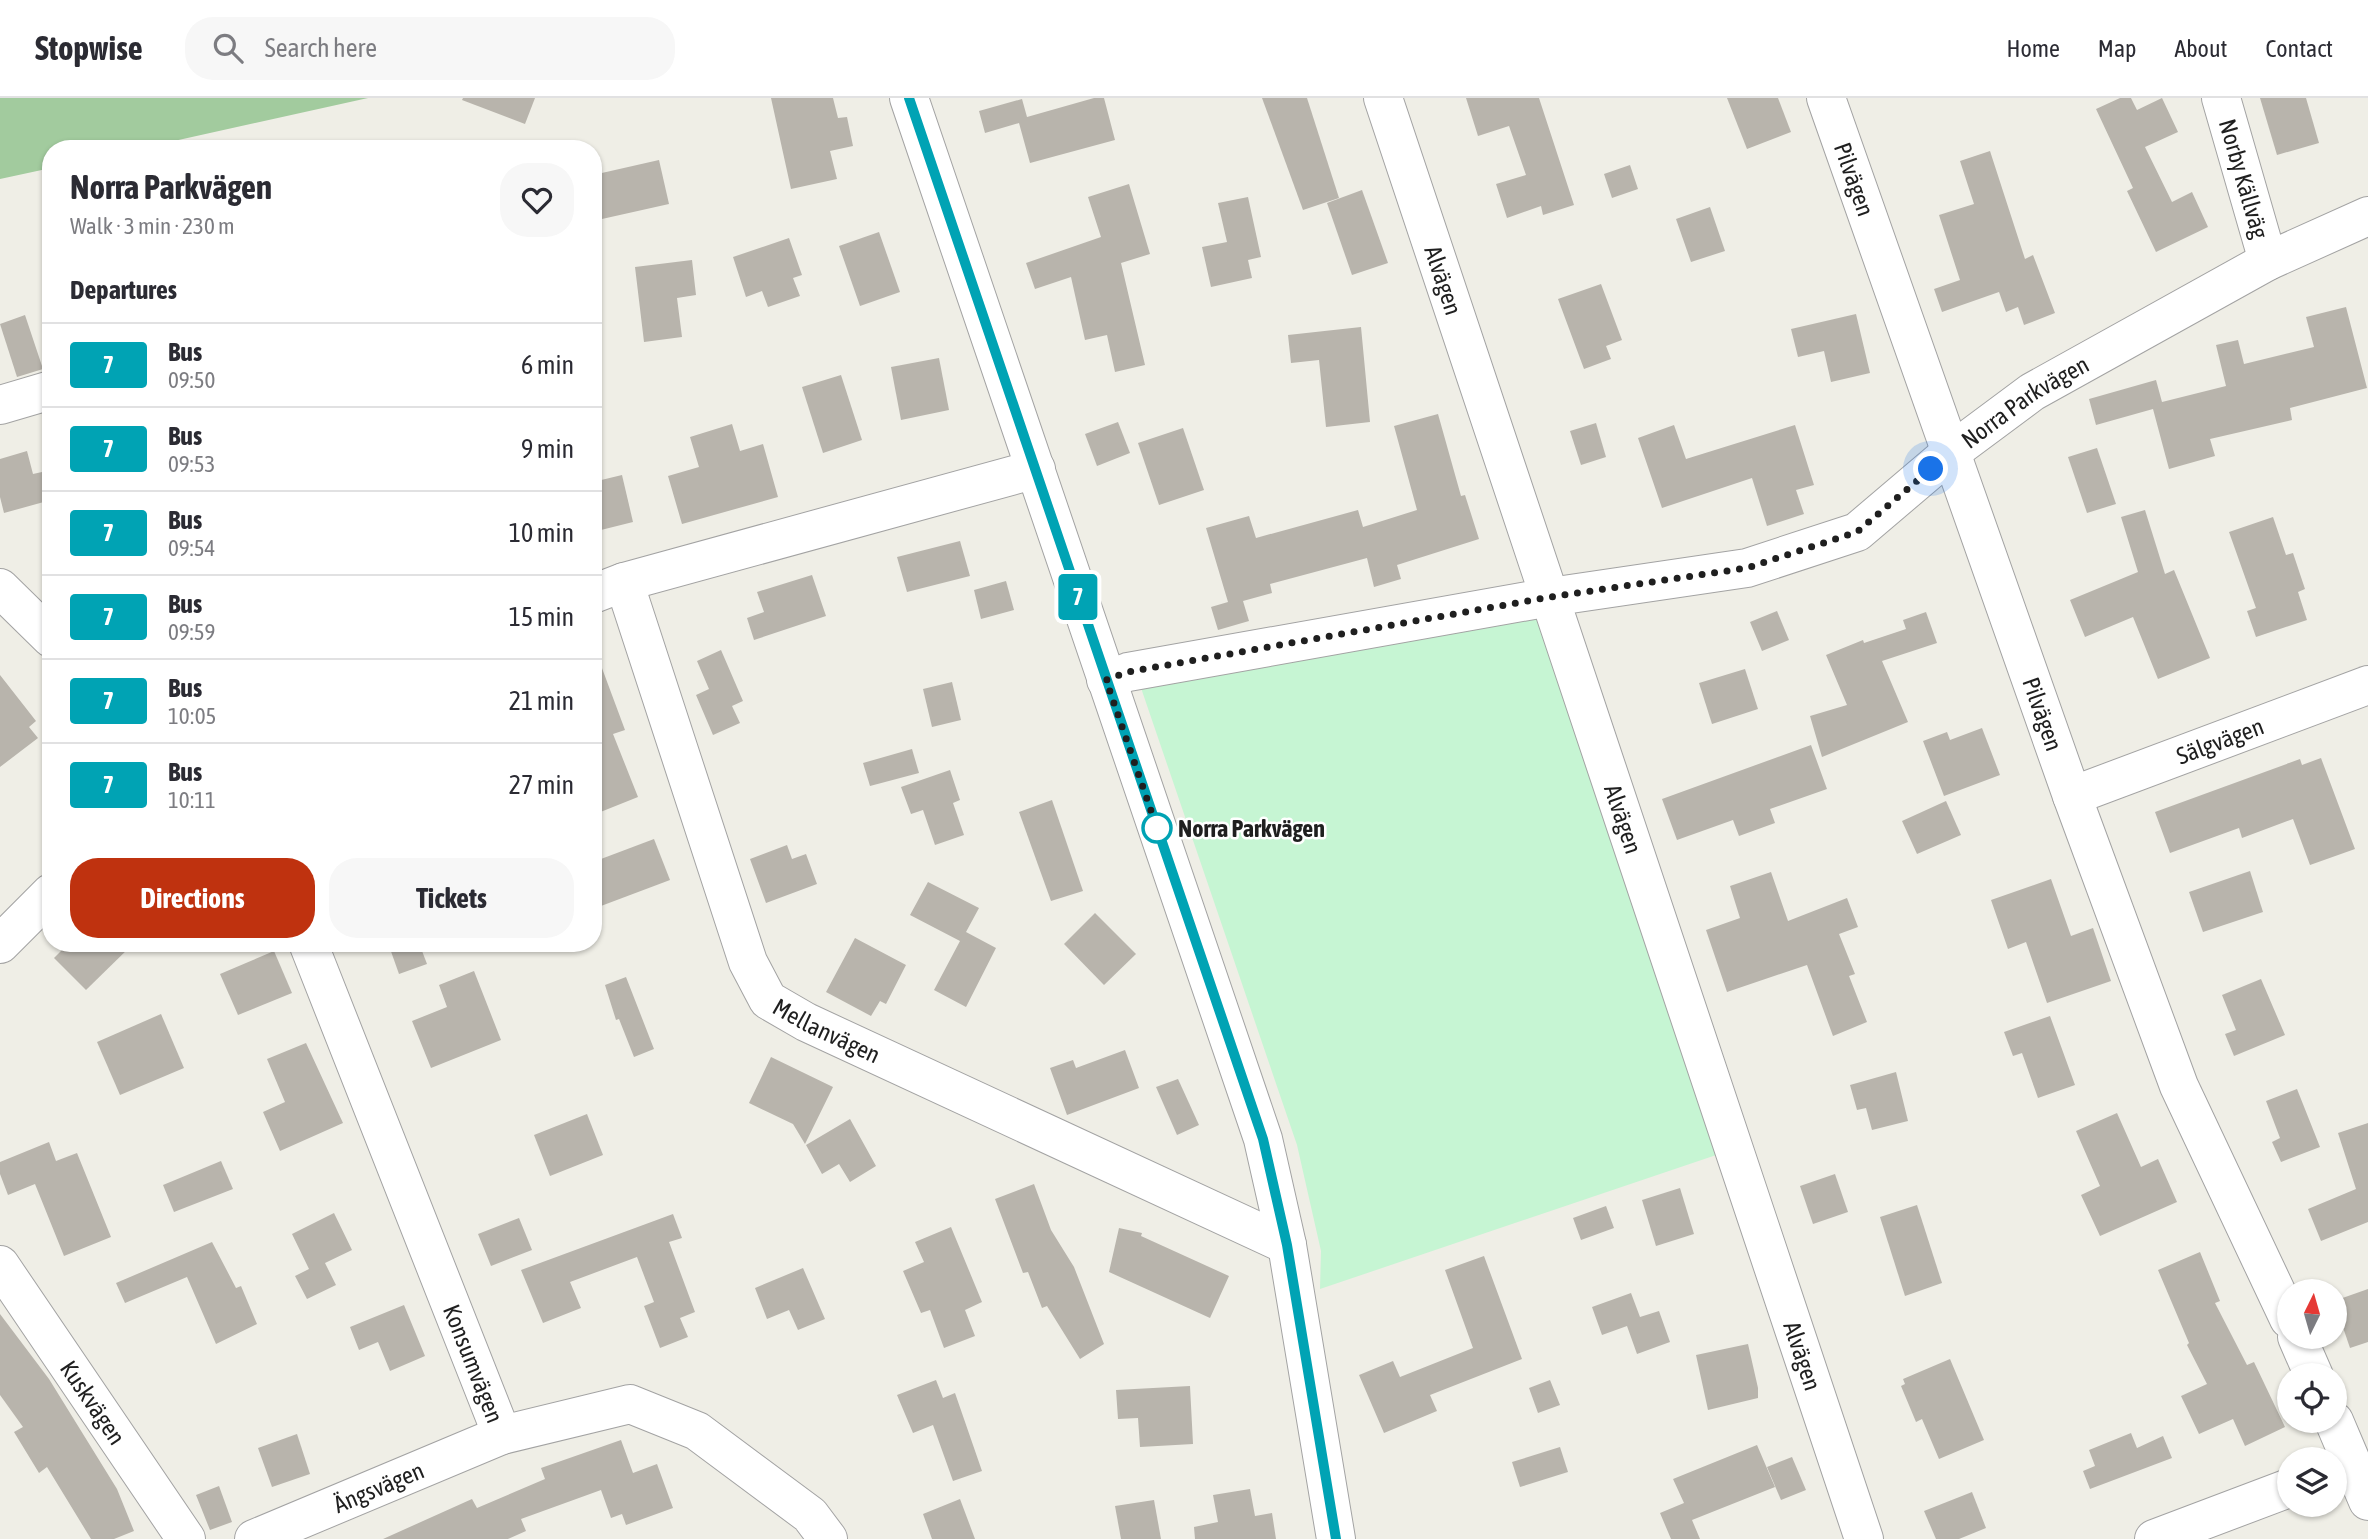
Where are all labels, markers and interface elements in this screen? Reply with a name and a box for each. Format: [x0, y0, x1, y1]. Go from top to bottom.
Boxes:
search box [185, 17, 675, 80]
text: Stopwise [35, 29, 143, 67]
icon: search [209, 29, 247, 67]
text: Search here [265, 33, 377, 63]
text: Home [2006, 35, 2060, 62]
text: Map [2098, 35, 2136, 62]
text: About [2174, 35, 2227, 62]
text: Contact [2265, 35, 2333, 62]
street label: Norby Källväg [2214, 116, 2274, 242]
street label: Pilvägen [1829, 139, 1880, 220]
button: heart [500, 163, 574, 237]
text: Norra Parkvägen [70, 168, 272, 206]
text: Walk · 3 min · 230 m [70, 213, 234, 239]
street label: Alvägen [1420, 242, 1468, 318]
text: Departures [70, 275, 177, 305]
text: Bus [168, 337, 202, 367]
text: 6 min [521, 350, 574, 380]
street label: Norra Parkvägen [1956, 350, 2093, 453]
text: 7 [103, 351, 114, 378]
text: 09:50 [168, 367, 215, 393]
text: Bus [168, 421, 202, 451]
text: 9 min [521, 434, 574, 464]
text: 7 [103, 435, 114, 462]
text: 09:53 [168, 451, 215, 477]
your location [1913, 451, 1948, 486]
text: Bus [168, 505, 202, 535]
text: 10 min [509, 518, 574, 548]
text: 7 [103, 519, 114, 546]
text: 09:54 [168, 535, 215, 561]
line badge: 7 [1055, 574, 1101, 620]
text: 7 [1072, 583, 1084, 610]
text: Bus [168, 589, 202, 619]
text: 15 min [509, 602, 574, 632]
text: 7 [103, 603, 114, 630]
text: 09:59 [168, 619, 215, 645]
text: Bus [168, 673, 202, 703]
street label: Pilvägen [2018, 673, 2068, 754]
text: 21 min [509, 686, 574, 716]
text: 7 [103, 687, 114, 714]
text: 10:05 [168, 703, 216, 729]
street label: Sälgvägen [2173, 712, 2267, 769]
text: Bus [168, 757, 202, 787]
text: 27 min [509, 770, 574, 800]
text: 7 [103, 771, 114, 798]
street label: Alvägen [1600, 781, 1648, 857]
text: 10:11 [168, 787, 216, 813]
marker: Norra Parkvägen [1142, 813, 1172, 843]
place label: Norra Parkvägen [1178, 815, 1325, 842]
button: Directions [70, 858, 315, 938]
button: Tickets [329, 858, 574, 938]
street label: Mellanvägen [769, 993, 885, 1068]
north arrow [2277, 1279, 2347, 1349]
map controls [2277, 1279, 2347, 1517]
street label: Konsumvägen [438, 1300, 509, 1426]
street label: Alvägen [1779, 1318, 1827, 1394]
street label: Kuskvägen [55, 1355, 131, 1449]
button: locate [2277, 1363, 2347, 1433]
button: layers [2277, 1447, 2347, 1517]
street label: Ängsvägen [329, 1456, 428, 1518]

